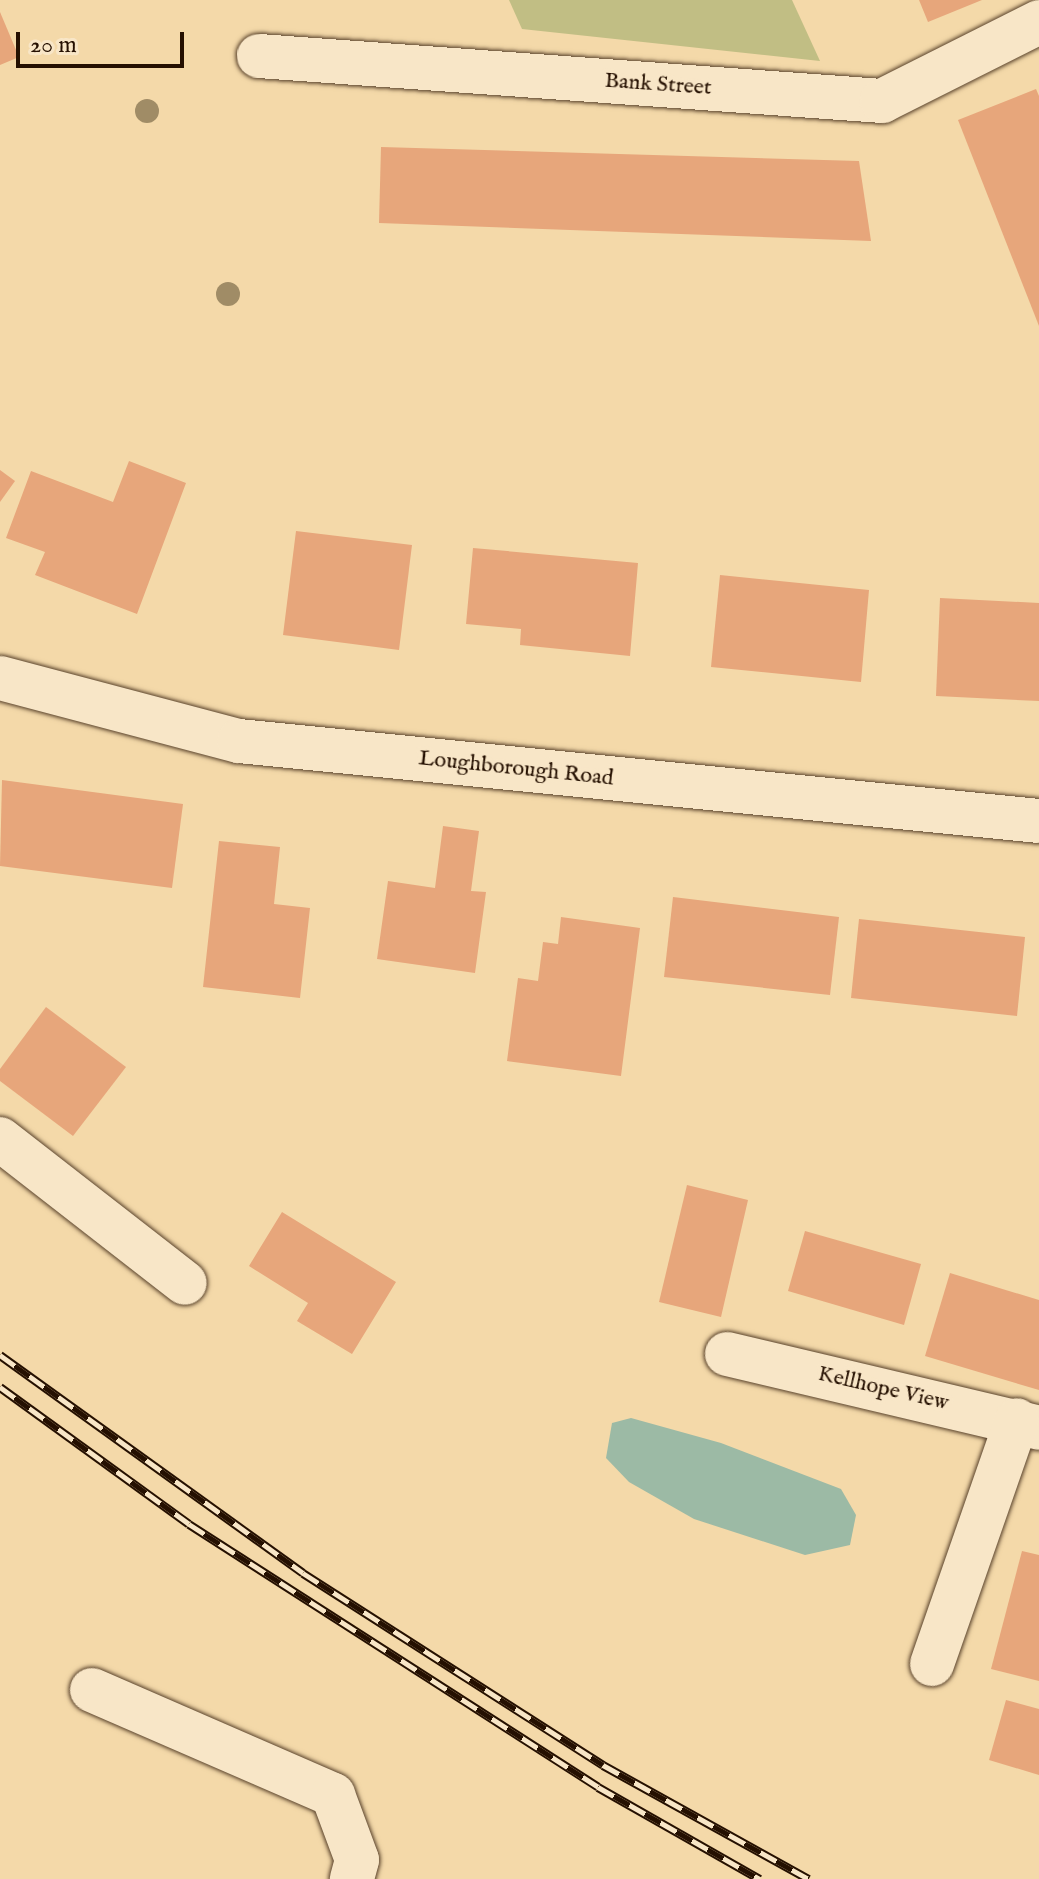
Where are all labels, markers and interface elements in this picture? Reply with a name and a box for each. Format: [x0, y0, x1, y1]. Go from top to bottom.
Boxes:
scale bar [20, 16, 188, 66]
text: 20 m [30, 30, 77, 61]
street label: Bank Street [604, 68, 712, 102]
street label: Loughborough Road [417, 746, 615, 792]
street label: Kellhope View [815, 1361, 951, 1417]

